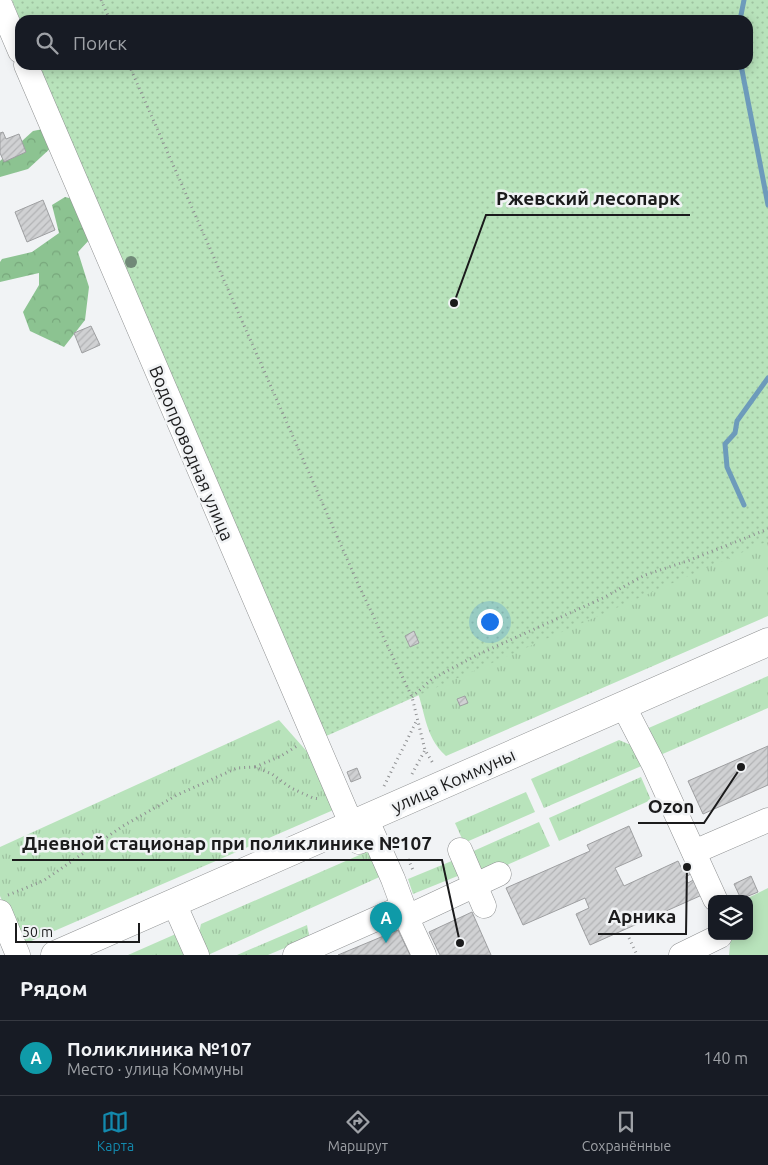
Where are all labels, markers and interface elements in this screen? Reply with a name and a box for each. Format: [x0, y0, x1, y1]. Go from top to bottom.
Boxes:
search box [15, 15, 753, 70]
icon: search [33, 29, 61, 57]
text: Поиск [73, 32, 127, 54]
callout: Ржевский лесопарк [486, 181, 690, 215]
text: Ржевский лесопарк [496, 187, 680, 209]
street label: Водопроводная улица [146, 362, 238, 544]
your location [477, 609, 503, 635]
street label: улица Коммуны [388, 744, 518, 816]
callout: Ozon [638, 789, 704, 823]
text: Ozon [648, 795, 694, 817]
callout: Дневной стационар при поликлинике №107 [12, 826, 442, 860]
text: Дневной стационар при поликлинике №107 [22, 832, 432, 854]
map controls [708, 895, 753, 940]
button: layers [708, 895, 753, 940]
callout: Арника [598, 900, 686, 934]
pin: A [370, 902, 402, 943]
text: Арника [608, 905, 676, 927]
scale bar [15, 920, 140, 943]
text: 50 m [22, 924, 53, 940]
text: Рядом [20, 976, 88, 1000]
text: Поликлиника №107 [67, 1038, 252, 1060]
text: A [30, 1049, 42, 1067]
text: 140 m [703, 1049, 748, 1067]
text: Место · улица Коммуны [67, 1060, 244, 1078]
tab: Карта [97, 1108, 134, 1154]
tab: Маршрут [328, 1108, 388, 1154]
tab: Сохранённые [582, 1108, 671, 1154]

